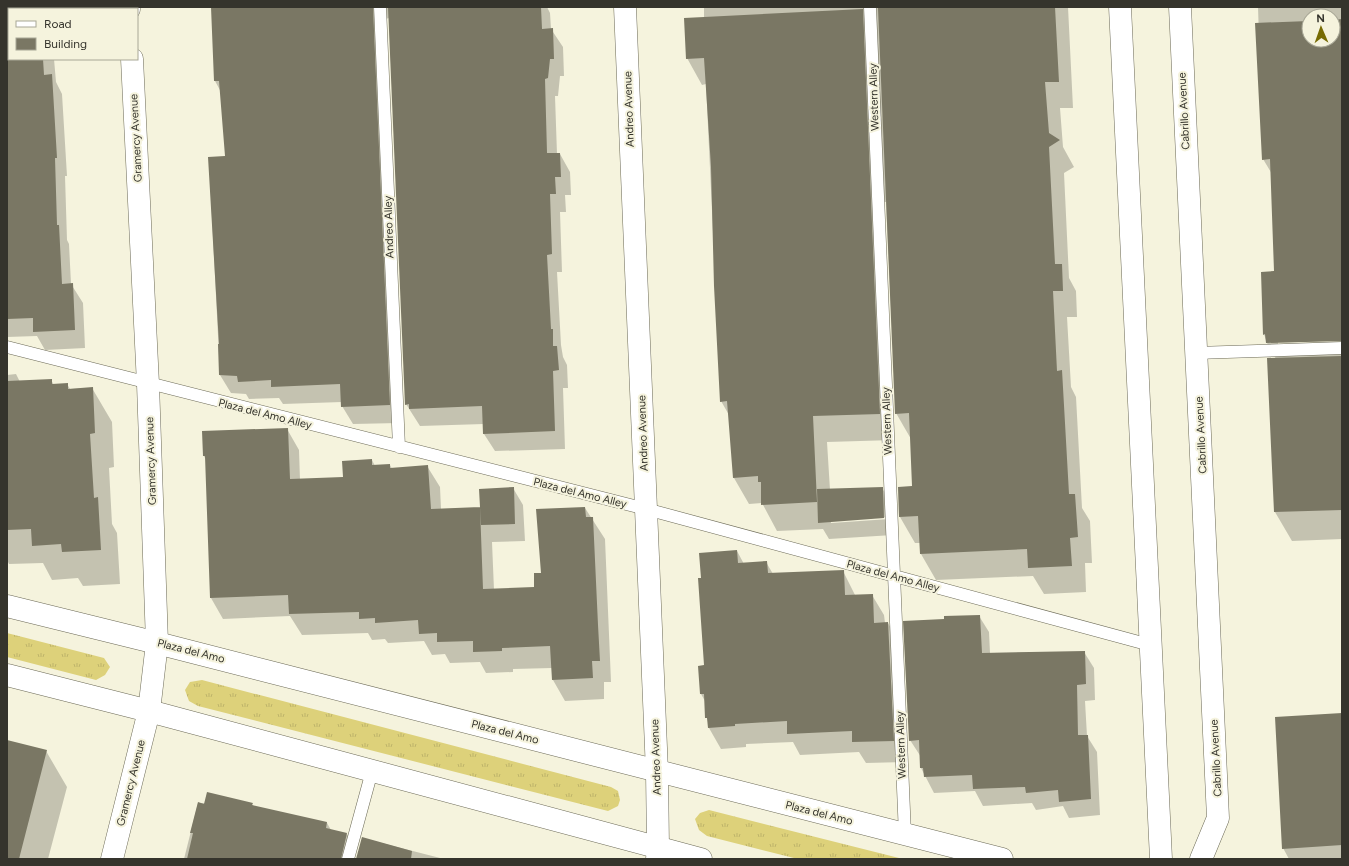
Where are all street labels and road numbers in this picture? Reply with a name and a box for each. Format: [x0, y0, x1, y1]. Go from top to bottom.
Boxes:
street label: Western Alley [866, 63, 882, 131]
street label: Andreo Avenue [621, 71, 637, 147]
street label: Cabrillo Avenue [1175, 72, 1193, 150]
street label: Gramercy Avenue [127, 94, 145, 182]
street label: Andreo Alley [381, 195, 397, 259]
street label: Western Alley [879, 387, 895, 455]
street label: Andreo Avenue [635, 395, 651, 471]
street label: Plaza del Amo Alley [217, 396, 313, 432]
street label: Cabrillo Avenue [1192, 396, 1210, 474]
street label: Gramercy Avenue [143, 417, 159, 505]
street label: Plaza del Amo Alley [532, 475, 628, 511]
street label: Plaza del Amo Alley [845, 557, 941, 595]
street label: Plaza del Amo [156, 636, 226, 666]
street label: Western Alley [893, 711, 909, 779]
street label: Plaza del Amo [470, 717, 540, 747]
street label: Andreo Avenue [648, 719, 664, 795]
street label: Cabrillo Avenue [1207, 719, 1225, 797]
street label: Gramercy Avenue [114, 739, 148, 827]
street label: Plaza del Amo [784, 798, 854, 828]

